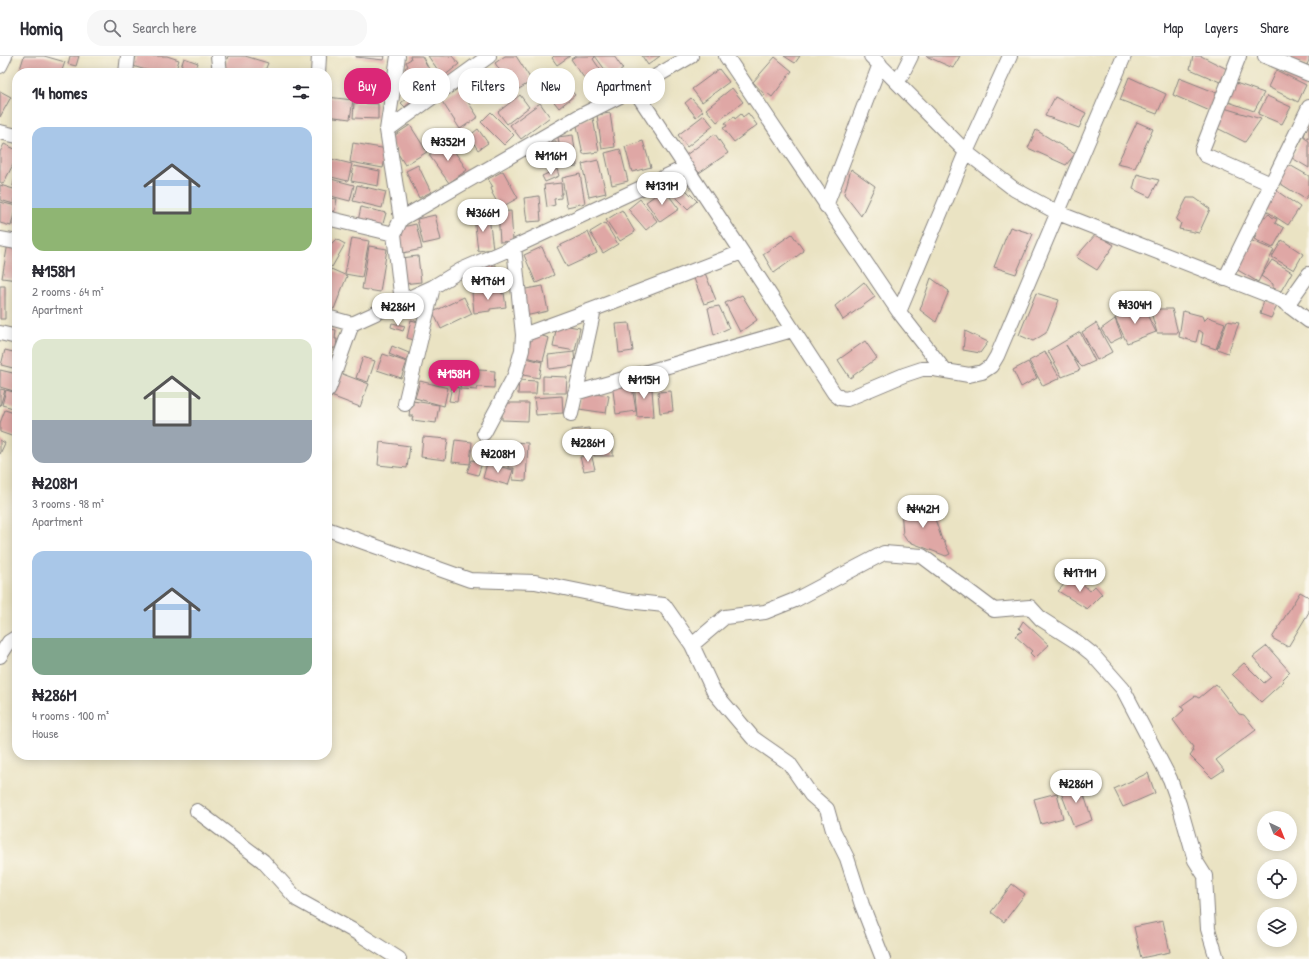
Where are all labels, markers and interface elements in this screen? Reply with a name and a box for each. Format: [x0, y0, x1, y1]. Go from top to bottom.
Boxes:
search box [87, 10, 367, 46]
text: Homiq [20, 15, 63, 41]
icon: search [101, 17, 123, 39]
text: Search here [133, 17, 197, 38]
text: Map [1163, 18, 1183, 37]
text: Layers [1205, 18, 1238, 37]
text: Share [1260, 18, 1289, 37]
chip: Buy [344, 68, 391, 104]
chip: Rent [399, 68, 450, 104]
chip: Filters [458, 68, 519, 104]
chip: New [527, 68, 575, 104]
chip: Apartment [583, 68, 665, 104]
text: 14 homes [32, 81, 87, 104]
icon: filters [290, 81, 312, 103]
pin: ₦352M [420, 128, 476, 162]
text: ₦352M [431, 132, 465, 150]
pin: ₦116M [523, 142, 579, 176]
text: ₦116M [535, 146, 567, 164]
icon: home [136, 153, 208, 225]
pin: ₦131M [634, 172, 690, 206]
text: ₦131M [646, 176, 678, 194]
pin: ₦366M [455, 199, 511, 233]
text: ₦366M [466, 203, 500, 221]
text: ₦158M [32, 259, 75, 282]
pin: ₦176M [460, 267, 516, 301]
text: ₦176M [471, 271, 505, 289]
text: 2 rooms · 64 m² [32, 282, 104, 300]
pin: ₦304M [1107, 291, 1163, 325]
pin: ₦286M [370, 293, 426, 327]
text: ₦304M [1118, 295, 1152, 313]
text: ₦286M [381, 297, 415, 315]
text: Apartment [32, 300, 83, 318]
pin: ₦158M [426, 360, 482, 394]
text: ₦158M [438, 364, 470, 382]
icon: home [136, 365, 208, 437]
pin: ₦115M [616, 366, 672, 400]
text: ₦115M [628, 370, 660, 388]
pin: ₦286M [560, 429, 616, 463]
text: ₦286M [571, 433, 605, 451]
pin: ₦208M [470, 440, 526, 474]
text: ₦208M [481, 444, 515, 462]
text: ₦208M [32, 471, 77, 494]
text: 3 rooms · 98 m² [32, 494, 104, 512]
pin: ₦442M [895, 495, 951, 529]
text: ₦442M [907, 499, 939, 517]
text: Apartment [32, 512, 83, 530]
pin: ₦171M [1052, 559, 1108, 593]
text: ₦171M [1064, 563, 1097, 581]
icon: home [136, 577, 208, 649]
text: ₦286M [32, 683, 77, 706]
text: 4 rooms · 100 m² [32, 706, 109, 724]
text: House [32, 724, 59, 742]
pin: ₦286M [1048, 770, 1104, 804]
text: ₦286M [1059, 774, 1093, 792]
north arrow [1257, 811, 1297, 851]
map controls [1257, 811, 1297, 947]
button: locate [1257, 859, 1297, 899]
button: layers [1257, 907, 1297, 947]

